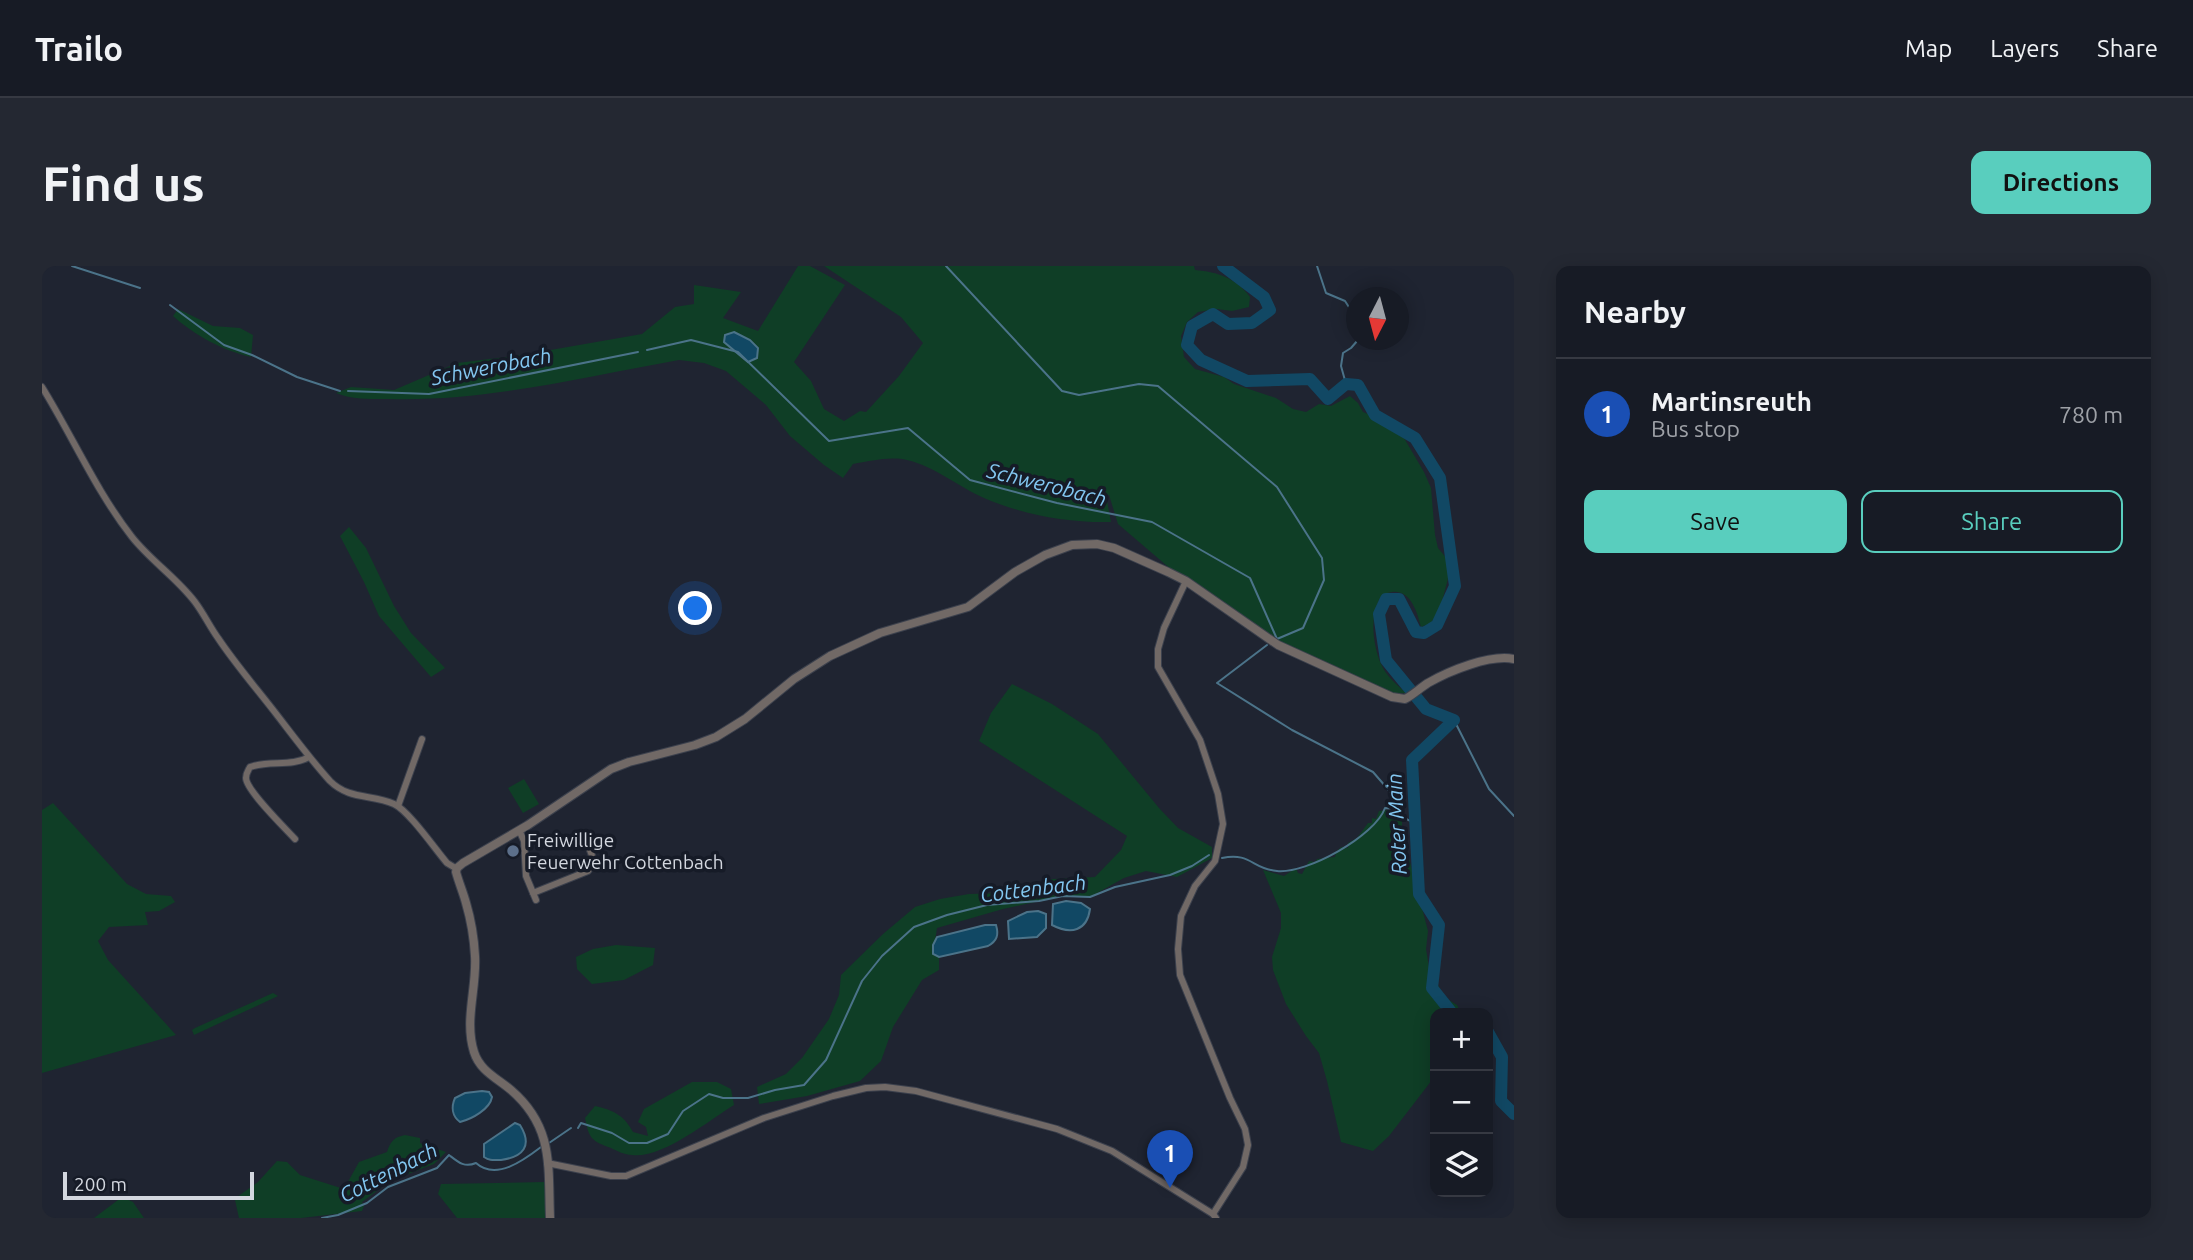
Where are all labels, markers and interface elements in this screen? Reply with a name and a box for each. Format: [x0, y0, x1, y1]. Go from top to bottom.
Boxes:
text: Trailo [35, 30, 123, 67]
text: Map [1905, 35, 1952, 62]
text: Layers [1990, 35, 2059, 62]
text: Share [2097, 35, 2158, 62]
button: Directions [1971, 151, 2151, 214]
text: Find us [42, 155, 205, 210]
north arrow [1346, 287, 1409, 350]
text: Nearby [1584, 295, 1686, 329]
water label: Schwerobach [428, 343, 553, 390]
text: Martinsreuth [1651, 387, 1812, 416]
text: 1 [1601, 402, 1613, 427]
text: 780 m [2059, 402, 2123, 427]
text: Bus stop [1651, 416, 1740, 441]
water label: Schwerobach [984, 457, 1109, 510]
button: Save [1584, 490, 1847, 553]
button: Share [1861, 490, 2123, 553]
your location [678, 591, 712, 625]
water label: Roter Main [1381, 773, 1411, 875]
place label: Freiwillige Feuerwehr Cottenbach [527, 829, 724, 873]
marker: Freiwillige Feuerwehr Cottenbach [505, 843, 521, 859]
water label: Cottenbach [979, 870, 1087, 906]
map controls [1430, 1008, 1493, 1197]
button: + [1430, 1008, 1493, 1071]
button: − [1430, 1071, 1493, 1134]
pin: 1 [1147, 1130, 1193, 1188]
button: layers [1430, 1134, 1493, 1197]
water label: Cottenbach [335, 1137, 441, 1207]
scale bar [63, 1169, 254, 1201]
text: 200 m [74, 1173, 127, 1195]

